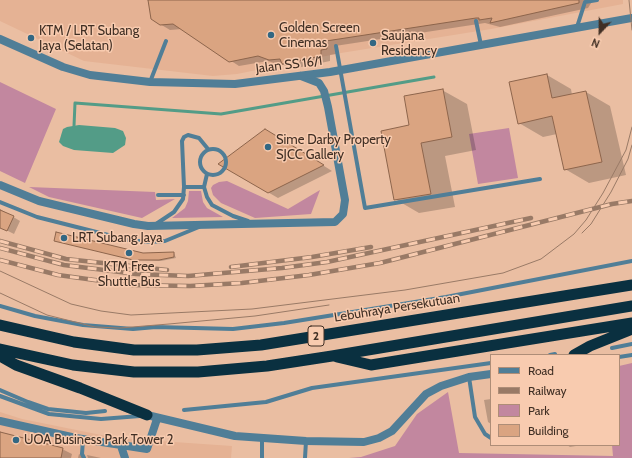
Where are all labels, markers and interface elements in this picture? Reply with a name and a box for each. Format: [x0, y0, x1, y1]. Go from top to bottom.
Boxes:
north arrow [580, 12, 620, 52]
place label: Golden Screen Cinemas [279, 20, 360, 51]
place label: KTM / LRT Subang Jaya (Selatan) [39, 23, 139, 54]
place label: Saujana Residency [381, 28, 437, 59]
marker: Golden Screen Cinemas [266, 30, 276, 40]
marker: KTM / LRT Subang Jaya (Selatan) [26, 33, 36, 43]
text: N [589, 35, 602, 51]
marker: Saujana Residency [368, 38, 378, 48]
street label: Jalan SS 16/1 [255, 53, 323, 77]
place label: Sime Darby Property SJCC Gallery [276, 132, 391, 163]
marker: Sime Darby Property SJCC Gallery [263, 142, 273, 152]
place label: LRT Subang Jaya [72, 230, 162, 246]
marker: LRT Subang Jaya [59, 233, 69, 243]
marker: KTM Free Shuttle Bus [124, 248, 134, 258]
place label: KTM Free Shuttle Bus [98, 259, 160, 290]
street label: Lebuhraya Persekutuan [333, 290, 461, 326]
road number: 2 [308, 326, 324, 346]
legend [490, 354, 620, 446]
text: Road [528, 363, 554, 378]
text: Railway [528, 383, 566, 398]
text: Park [528, 403, 550, 418]
text: Building [528, 423, 569, 438]
place label: UOA Business Park Tower 2 [24, 432, 174, 448]
marker: UOA Business Park Tower 2 [11, 435, 21, 445]

